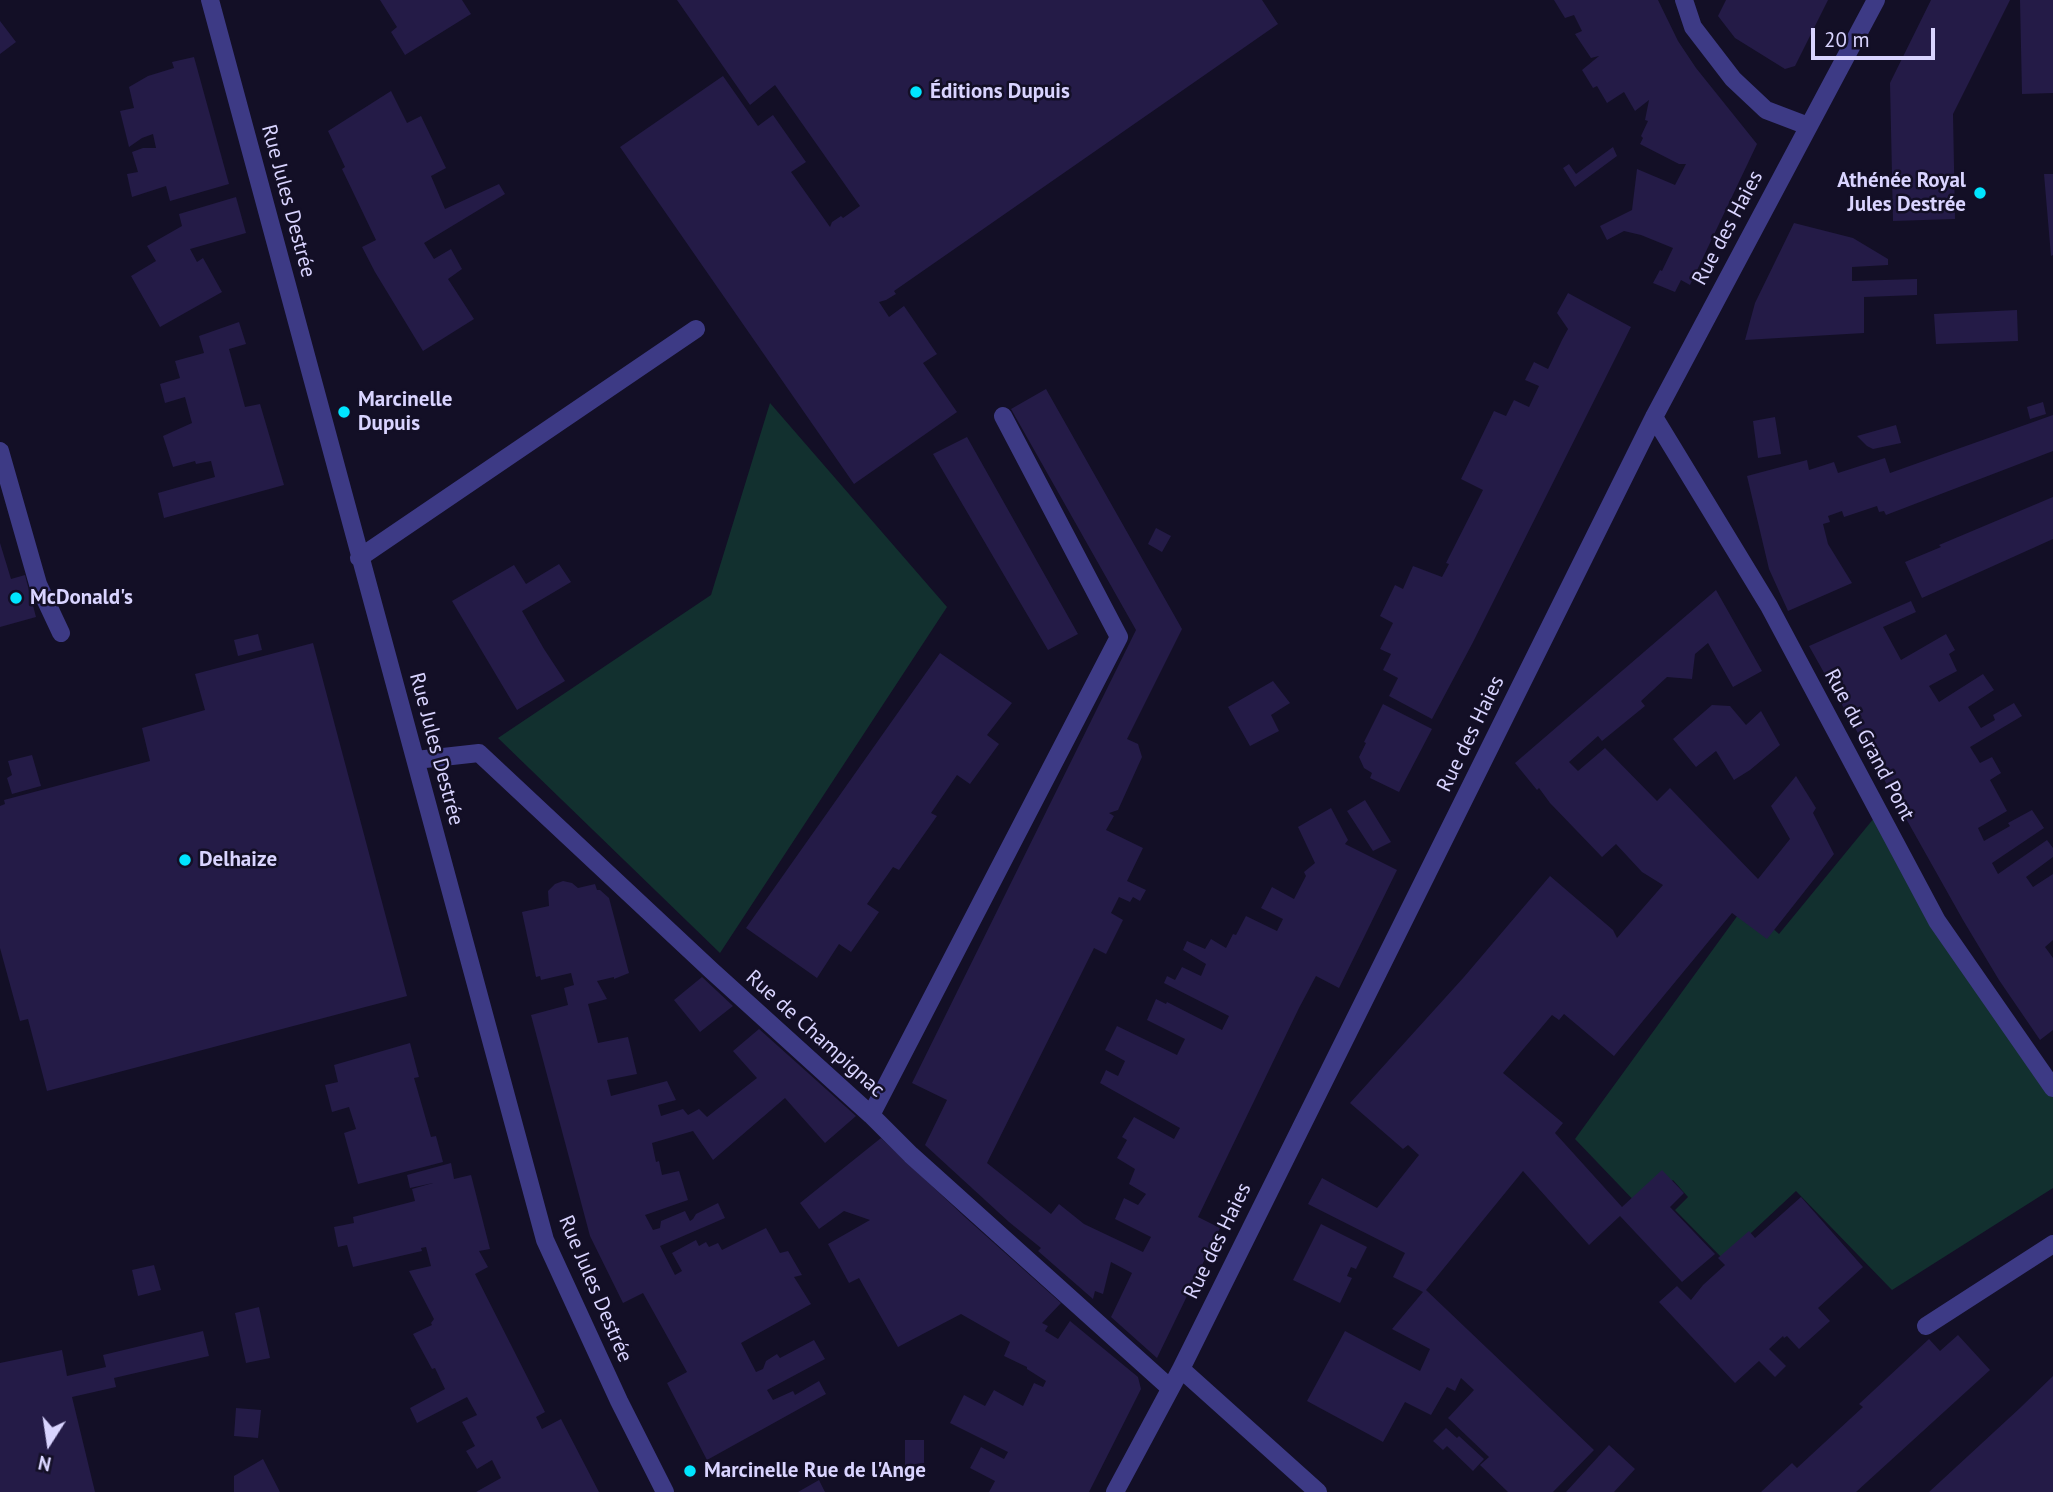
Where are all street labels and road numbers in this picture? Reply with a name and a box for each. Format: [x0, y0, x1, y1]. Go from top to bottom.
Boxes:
street label: Rue Jules Destrée [255, 122, 321, 280]
street label: Rue des Haies [1687, 166, 1769, 290]
street label: Rue du Grand Pont [1818, 665, 1920, 825]
street label: Rue Jules Destrée [403, 670, 469, 828]
street label: Rue des Haies [1432, 672, 1510, 796]
street label: Rue de Champignac [740, 965, 890, 1103]
street label: Rue des Haies [1179, 1179, 1257, 1303]
street label: Rue Jules Destrée [553, 1212, 637, 1366]

